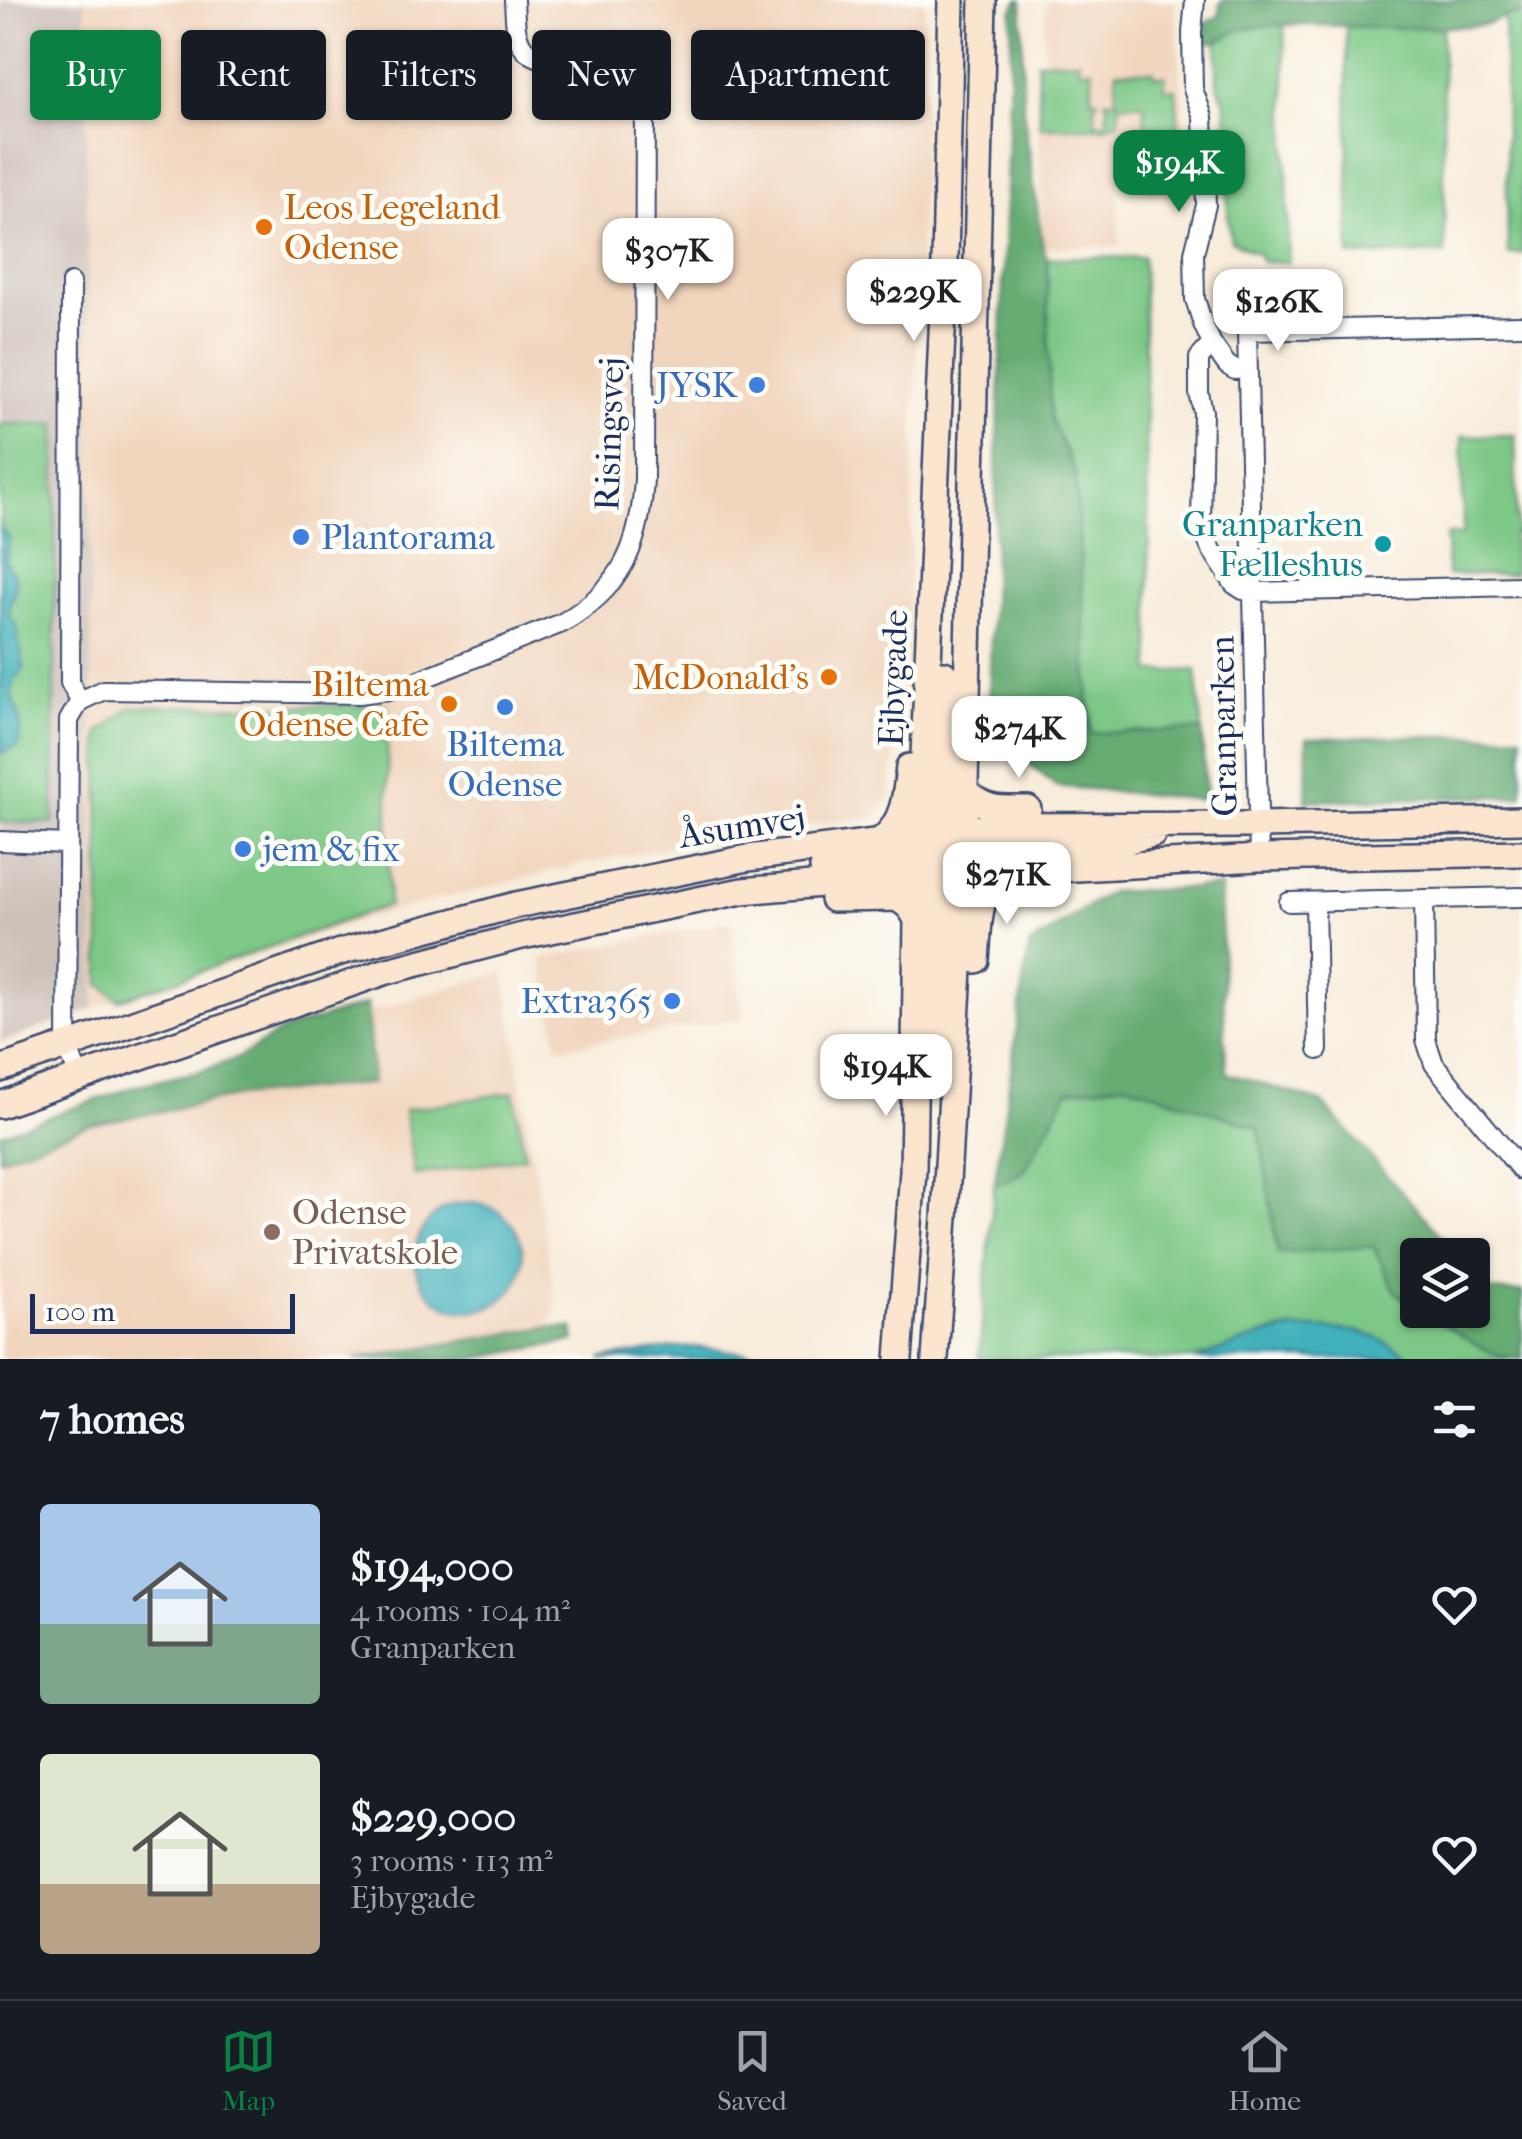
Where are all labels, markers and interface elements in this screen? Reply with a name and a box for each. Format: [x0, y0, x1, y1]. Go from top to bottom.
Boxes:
chip: Buy [30, 30, 161, 120]
chip: Rent [181, 30, 326, 120]
chip: Filters [346, 30, 512, 120]
chip: New [532, 30, 671, 120]
chip: Apartment [691, 30, 925, 120]
pin: $194K [1109, 130, 1249, 215]
text: $194K [1135, 144, 1223, 181]
place label: Leos Legeland Odense [284, 187, 501, 268]
marker: Leos Legeland Odense [253, 216, 275, 238]
pin: $307K [598, 218, 738, 303]
text: $307K [624, 232, 712, 269]
pin: $229K [844, 259, 984, 344]
pin: $126K [1208, 269, 1348, 354]
text: $229K [869, 273, 959, 310]
text: $126K [1235, 283, 1321, 320]
street label: Risingsvej [586, 356, 633, 512]
place label: JYSK [653, 365, 739, 406]
marker: JYSK [746, 374, 768, 396]
place label: Granparken Fælleshus [1182, 504, 1363, 585]
place label: Plantorama [321, 517, 495, 558]
marker: Plantorama [290, 526, 312, 548]
marker: Granparken Fælleshus [1372, 533, 1394, 555]
street label: Ejbygade [871, 609, 916, 747]
street label: Granparken [1201, 635, 1246, 817]
place label: McDonald's [633, 657, 809, 698]
place label: Biltema Odense Cafe [239, 664, 430, 745]
marker: McDonald's [818, 666, 840, 688]
marker: Biltema Odense Cafe [438, 693, 460, 715]
marker: Biltema Odense [494, 696, 516, 718]
pin: $274K [949, 696, 1089, 781]
text: $274K [974, 710, 1064, 747]
place label: Biltema Odense [446, 724, 565, 805]
street label: Åsumvej [674, 795, 808, 857]
place label: jem & fix [260, 829, 400, 870]
marker: jem & fix [232, 838, 254, 860]
pin: $271K [937, 842, 1077, 927]
text: $271K [965, 856, 1049, 893]
place label: Extra365 [520, 981, 652, 1022]
marker: Extra365 [661, 990, 683, 1012]
pin: $194K [816, 1034, 956, 1119]
text: $194K [842, 1048, 930, 1085]
place label: Odense Privatskole [292, 1192, 458, 1273]
marker: Odense Privatskole [261, 1221, 283, 1243]
map controls [1400, 1238, 1490, 1328]
button: layers [1400, 1238, 1490, 1328]
scale bar [30, 1289, 295, 1334]
text: 100 m [45, 1295, 115, 1328]
icon: filters [1427, 1392, 1482, 1447]
text: 7 homes [40, 1395, 185, 1444]
text: $194,000 [350, 1543, 514, 1592]
icon: home [120, 1544, 240, 1664]
icon: heart [1427, 1577, 1482, 1632]
text: 4 rooms · 104 m² [350, 1592, 570, 1629]
text: Granparken [350, 1629, 516, 1666]
text: $229,000 [350, 1793, 517, 1842]
icon: home [120, 1794, 240, 1914]
icon: heart [1427, 1827, 1482, 1882]
text: 3 rooms · 113 m² [350, 1842, 553, 1879]
text: Ejbygade [350, 1879, 475, 1916]
tab: Map [221, 2024, 276, 2117]
tab: Saved [717, 2024, 787, 2117]
tab: Home [1228, 2024, 1301, 2117]

